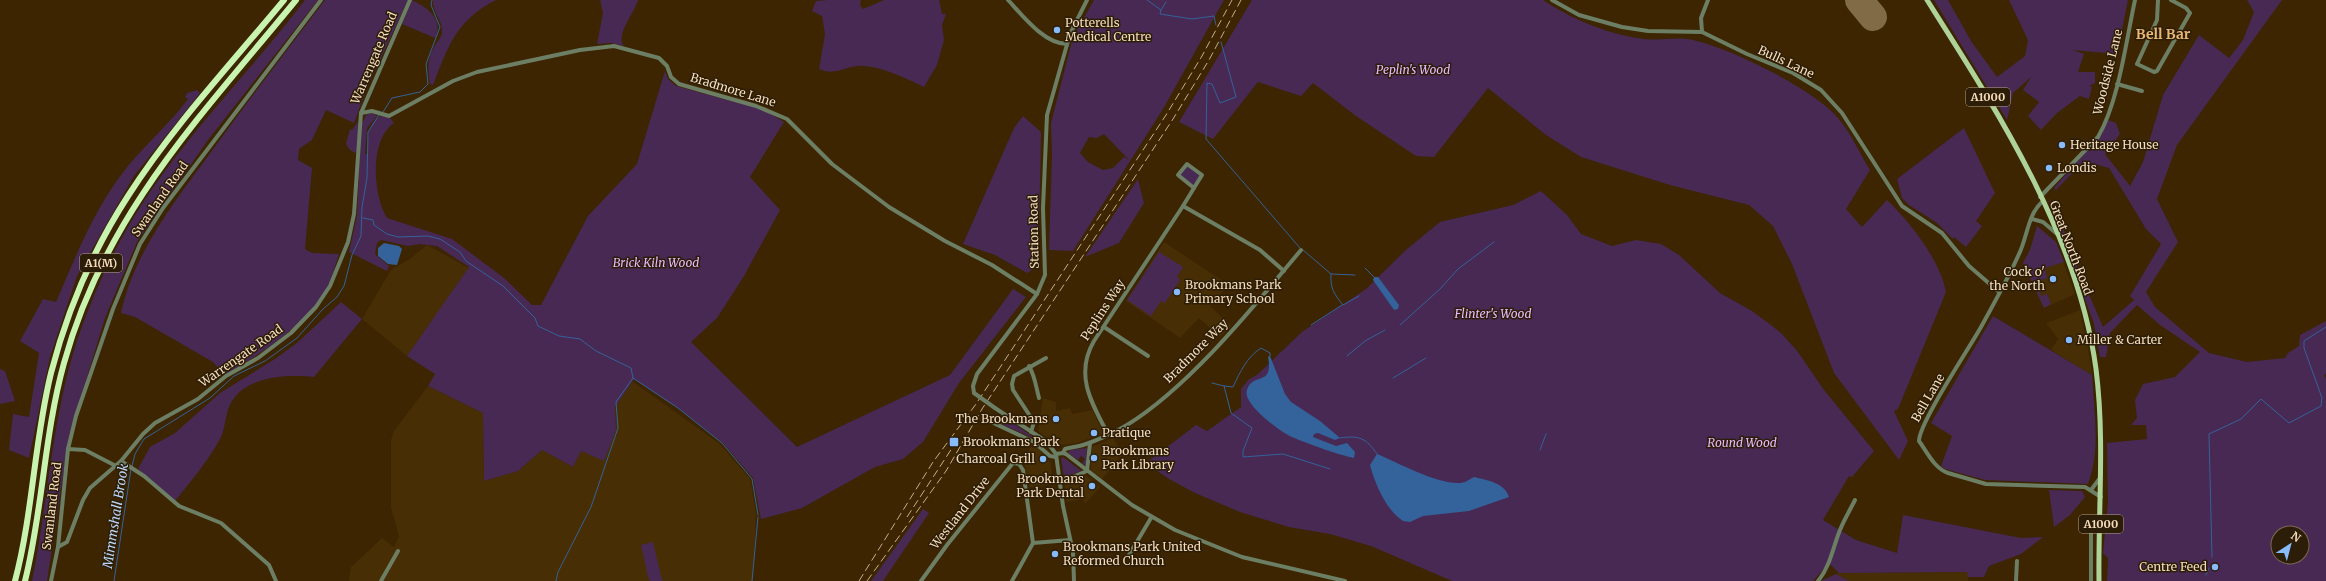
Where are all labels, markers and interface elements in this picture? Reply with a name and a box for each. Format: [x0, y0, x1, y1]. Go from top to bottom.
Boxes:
street label: Warrengate Road [347, 9, 400, 107]
place label: Potterells Medical Centre [1065, 15, 1151, 44]
marker: Potterells Medical Centre [1052, 25, 1062, 35]
district label: Bell Bar [2136, 25, 2191, 43]
street label: Woodside Lane [2089, 27, 2125, 117]
street label: Bulls Lane [1756, 42, 1817, 81]
park label: Peplin's Wood [1376, 62, 1450, 77]
street label: Bradmore Lane [689, 69, 778, 110]
road number: A1000 [1966, 88, 2010, 106]
place label: Heritage House [2070, 137, 2158, 152]
marker: Heritage House [2057, 140, 2067, 150]
street label: Swanland Road [128, 158, 191, 239]
place label: Londis [2057, 160, 2097, 175]
marker: Londis [2044, 163, 2054, 173]
street label: Station Road [1025, 195, 1042, 269]
street label: Great North Road [2047, 199, 2096, 297]
road number: A1(M) [80, 254, 122, 272]
park label: Brick Kiln Wood [613, 255, 699, 270]
place label: Cock o' the North [1989, 264, 2045, 293]
marker: Cock o' the North [2048, 274, 2058, 284]
street label: Peplins Way [1077, 276, 1128, 343]
place label: Brookmans Park Primary School [1185, 277, 1282, 306]
marker: Brookmans Park Primary School [1172, 287, 1182, 297]
park label: Flinter's Wood [1454, 306, 1531, 321]
street label: Bradmore Way [1160, 315, 1231, 386]
street label: Warrengate Road [195, 321, 285, 391]
place label: Miller & Carter [2077, 332, 2163, 347]
marker: Miller & Carter [2064, 335, 2074, 345]
street label: Bell Lane [1908, 371, 1947, 425]
place label: The Brookmans [956, 411, 1048, 426]
marker: The Brookmans [1051, 414, 1061, 424]
place label: Pratique [1102, 425, 1151, 440]
marker: Pratique [1089, 428, 1099, 438]
place label: Brookmans Park [963, 434, 1060, 449]
park label: Round Wood [1707, 435, 1777, 450]
marker: Brookmans Park [948, 436, 960, 448]
place label: Brookmans Park Library [1102, 443, 1174, 472]
place label: Charcoal Grill [956, 451, 1035, 466]
marker: Brookmans Park Library [1089, 453, 1099, 463]
marker: Charcoal Grill [1038, 454, 1048, 464]
street label: Swanland Road [39, 461, 64, 551]
water label: Mimmshall Brook [99, 463, 132, 571]
place label: Brookmans Park Dental [1016, 471, 1084, 500]
street label: Westland Drive [926, 474, 993, 553]
marker: Brookmans Park Dental [1087, 481, 1097, 491]
road number: A1000 [2079, 515, 2123, 533]
north arrow [2270, 525, 2310, 565]
text: N [2288, 529, 2304, 545]
place label: Brookmans Park United Reformed Church [1063, 539, 1201, 568]
marker: Brookmans Park United Reformed Church [1050, 549, 1060, 559]
place label: Centre Feed [2139, 559, 2207, 574]
marker: Centre Feed [2210, 562, 2220, 572]

